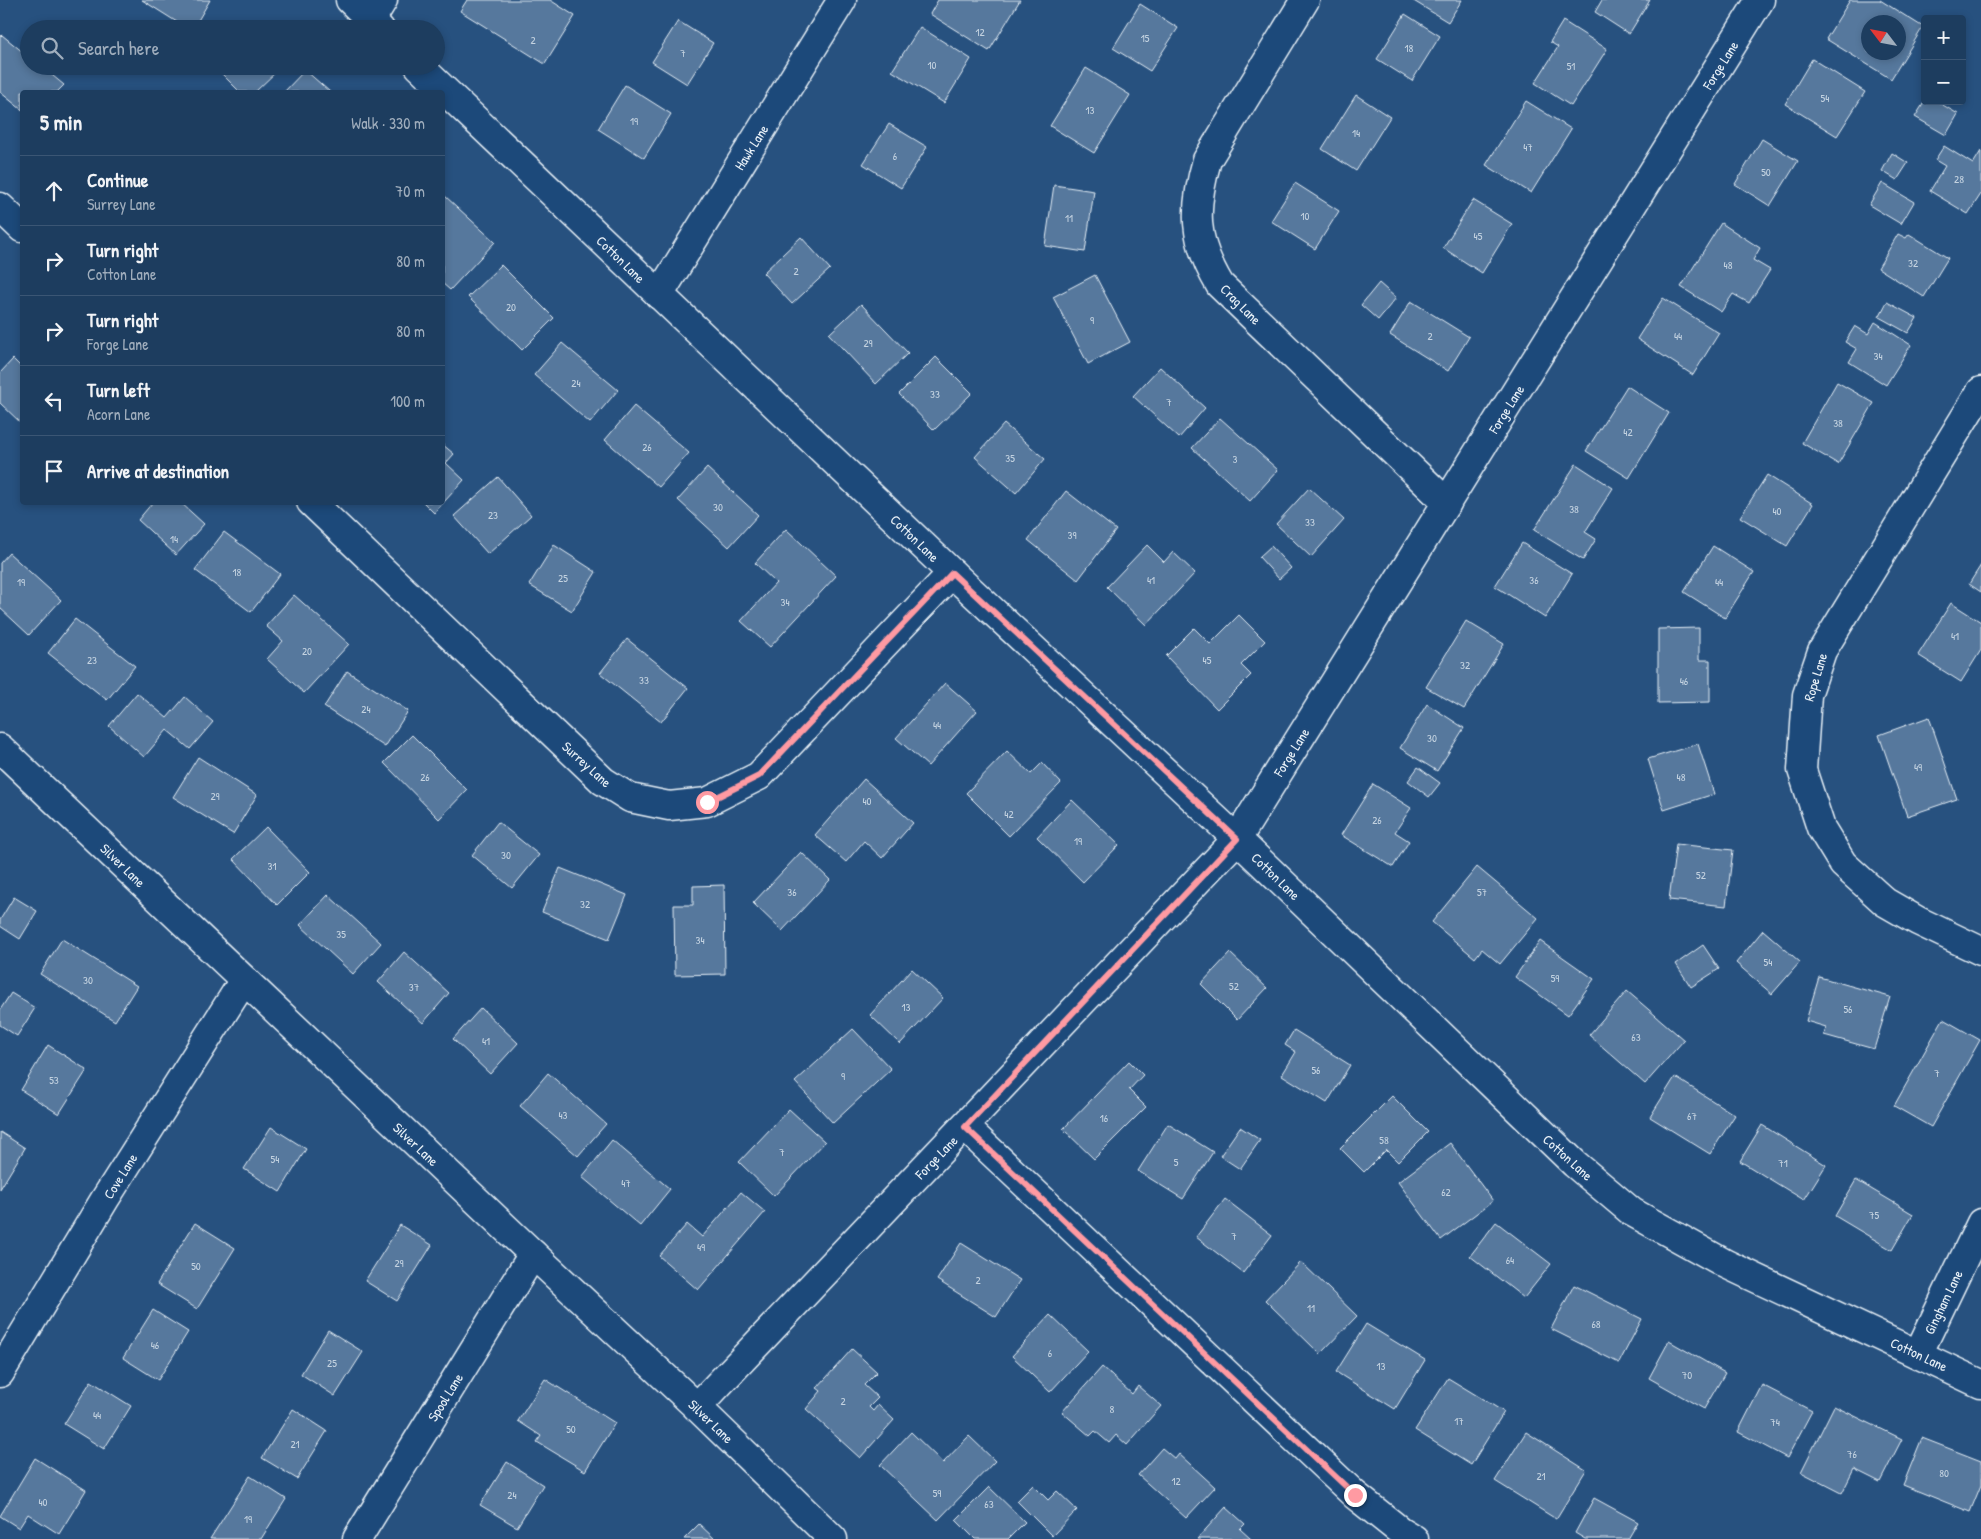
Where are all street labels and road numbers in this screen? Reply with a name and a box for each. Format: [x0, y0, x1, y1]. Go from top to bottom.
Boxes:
street label: Forge Lane [1697, 37, 1743, 94]
street label: Hawk Lane [730, 120, 773, 173]
street label: Cotton Lane [593, 231, 650, 287]
street label: Crag Lane [1216, 279, 1266, 330]
street label: Forge Lane [1483, 381, 1529, 438]
street label: Cotton Lane [887, 510, 944, 566]
street label: Rope Lane [1799, 650, 1832, 704]
street label: Forge Lane [1268, 724, 1314, 781]
street label: Surrey Lane [558, 737, 616, 792]
street label: Silver Lane [96, 839, 150, 891]
street label: Cotton Lane [1248, 848, 1305, 904]
street label: Silver Lane [389, 1118, 443, 1170]
street label: Cotton Lane [1539, 1130, 1597, 1185]
street label: Forge Lane [910, 1131, 963, 1184]
street label: Cove Lane [99, 1149, 142, 1202]
street label: Gingham Lane [1919, 1266, 1968, 1338]
street label: Cotton Lane [1887, 1333, 1951, 1376]
street label: Spool Lane [423, 1369, 468, 1425]
street label: Silver Lane [684, 1395, 738, 1447]

